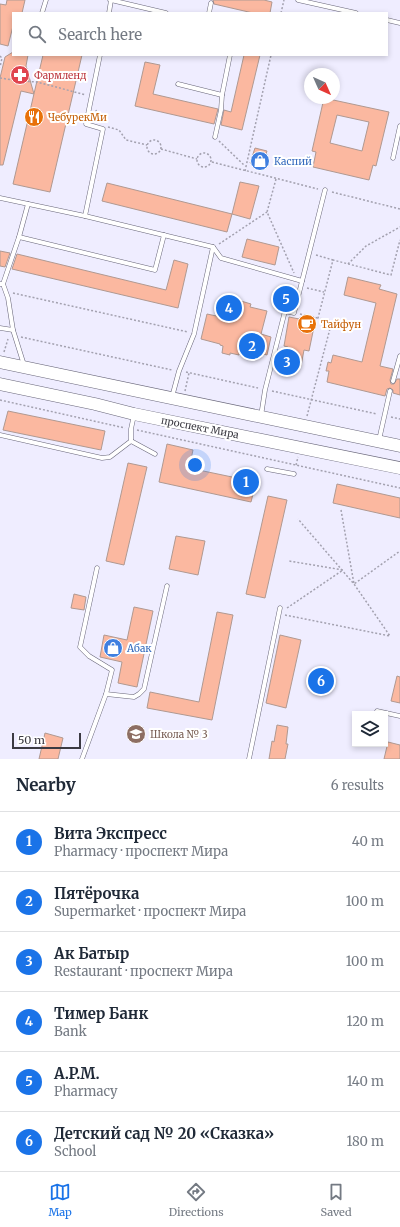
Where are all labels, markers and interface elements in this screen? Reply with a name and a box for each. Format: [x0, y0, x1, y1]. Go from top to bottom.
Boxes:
search box [12, 12, 388, 56]
icon: search [26, 23, 48, 45]
text: Search here [58, 25, 142, 44]
pharmacy icon: Фармленд [9, 64, 31, 86]
north arrow [304, 68, 340, 104]
place label: Фармленд [34, 69, 86, 82]
restaurant icon: ЧебурекМи [23, 106, 45, 128]
place label: ЧебурекМи [48, 111, 107, 124]
shop icon: Каспий [249, 150, 271, 172]
place label: Каспий [274, 155, 312, 168]
pin: 5 [273, 284, 299, 314]
pin: 4 [216, 293, 242, 323]
cafe icon: Тайфун [296, 313, 318, 335]
place label: Тайфун [321, 318, 361, 331]
pin: 2 [239, 331, 265, 361]
pin: 3 [274, 347, 300, 377]
street label: проспект Мира [160, 414, 241, 442]
your location [185, 455, 205, 475]
pin: 1 [233, 467, 259, 497]
shop icon: Абак [102, 637, 124, 659]
place label: Абак [126, 642, 152, 655]
pin: 6 [308, 666, 334, 696]
map controls [352, 711, 388, 747]
button: layers [352, 711, 388, 747]
school or university icon: Школа № 3 [125, 723, 147, 745]
place label: Школа № 3 [150, 728, 208, 741]
scale bar [12, 731, 81, 750]
text: 50 m [18, 733, 45, 747]
text: Nearby [16, 774, 76, 796]
text: 6 results [331, 777, 384, 794]
text: Вита Экспресс [54, 824, 167, 843]
text: 1 [26, 833, 32, 850]
text: 40 m [352, 833, 384, 850]
text: Pharmacy · проспект Мира [54, 843, 228, 860]
text: Пятёрочка [54, 884, 139, 903]
text: 2 [25, 893, 33, 910]
text: 100 m [346, 893, 384, 910]
text: Supermarket · проспект Мира [54, 903, 246, 920]
text: Ак Батыр [54, 944, 129, 963]
text: 3 [25, 953, 33, 970]
text: 100 m [346, 953, 384, 970]
text: Restaurant · проспект Мира [54, 963, 233, 980]
text: Тимер Банк [54, 1004, 148, 1023]
text: 4 [25, 1013, 33, 1030]
text: 120 m [346, 1013, 384, 1030]
text: Bank [54, 1023, 87, 1040]
text: А.Р.М. [54, 1064, 100, 1083]
text: 5 [25, 1073, 33, 1090]
text: 140 m [347, 1073, 384, 1090]
text: Pharmacy [54, 1083, 118, 1100]
text: Детский сад № 20 «Сказка» [54, 1124, 274, 1143]
text: 6 [25, 1133, 33, 1150]
text: 180 m [346, 1133, 384, 1150]
text: School [54, 1143, 96, 1160]
tab: Map [48, 1181, 72, 1219]
tab: Directions [169, 1181, 224, 1219]
tab: Saved [320, 1181, 352, 1219]

